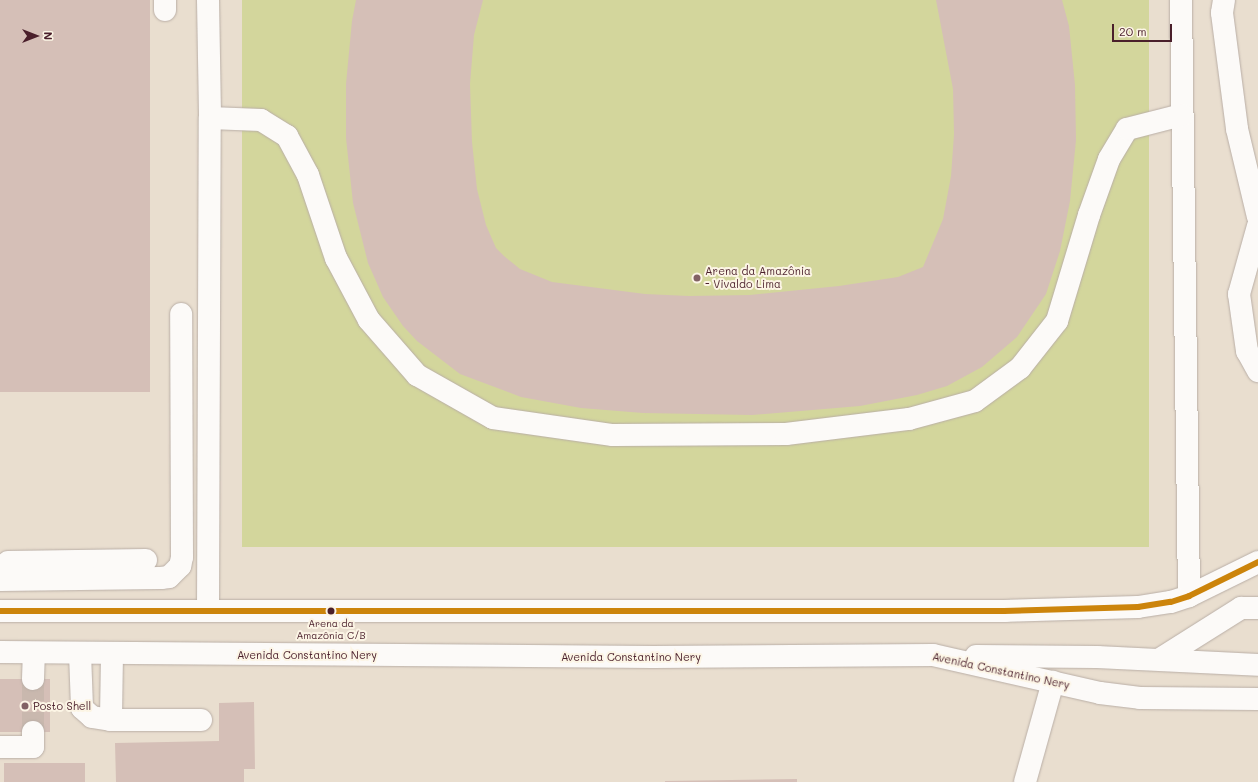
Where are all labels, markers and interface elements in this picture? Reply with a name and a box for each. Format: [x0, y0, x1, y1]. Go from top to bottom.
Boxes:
north arrow [16, 16, 56, 56]
scale bar [1114, 16, 1174, 42]
text: 20 m [1119, 23, 1147, 39]
text: N [41, 32, 56, 40]
place label: Arena da Amazônia - Vivaldo Lima [705, 265, 811, 291]
marker: Arena da Amazônia - Vivaldo Lima [692, 273, 702, 283]
marker: Arena da Amazônia C/B [326, 606, 336, 616]
place label: Arena da Amazônia C/B [296, 617, 366, 640]
street label: Avenida Constantino Nery [237, 648, 377, 662]
street label: Avenida Constantino Nery [561, 650, 701, 664]
street label: Avenida Constantino Nery [931, 650, 1071, 692]
place label: Posto Shell [33, 699, 91, 713]
marker: Posto Shell [20, 701, 30, 711]

